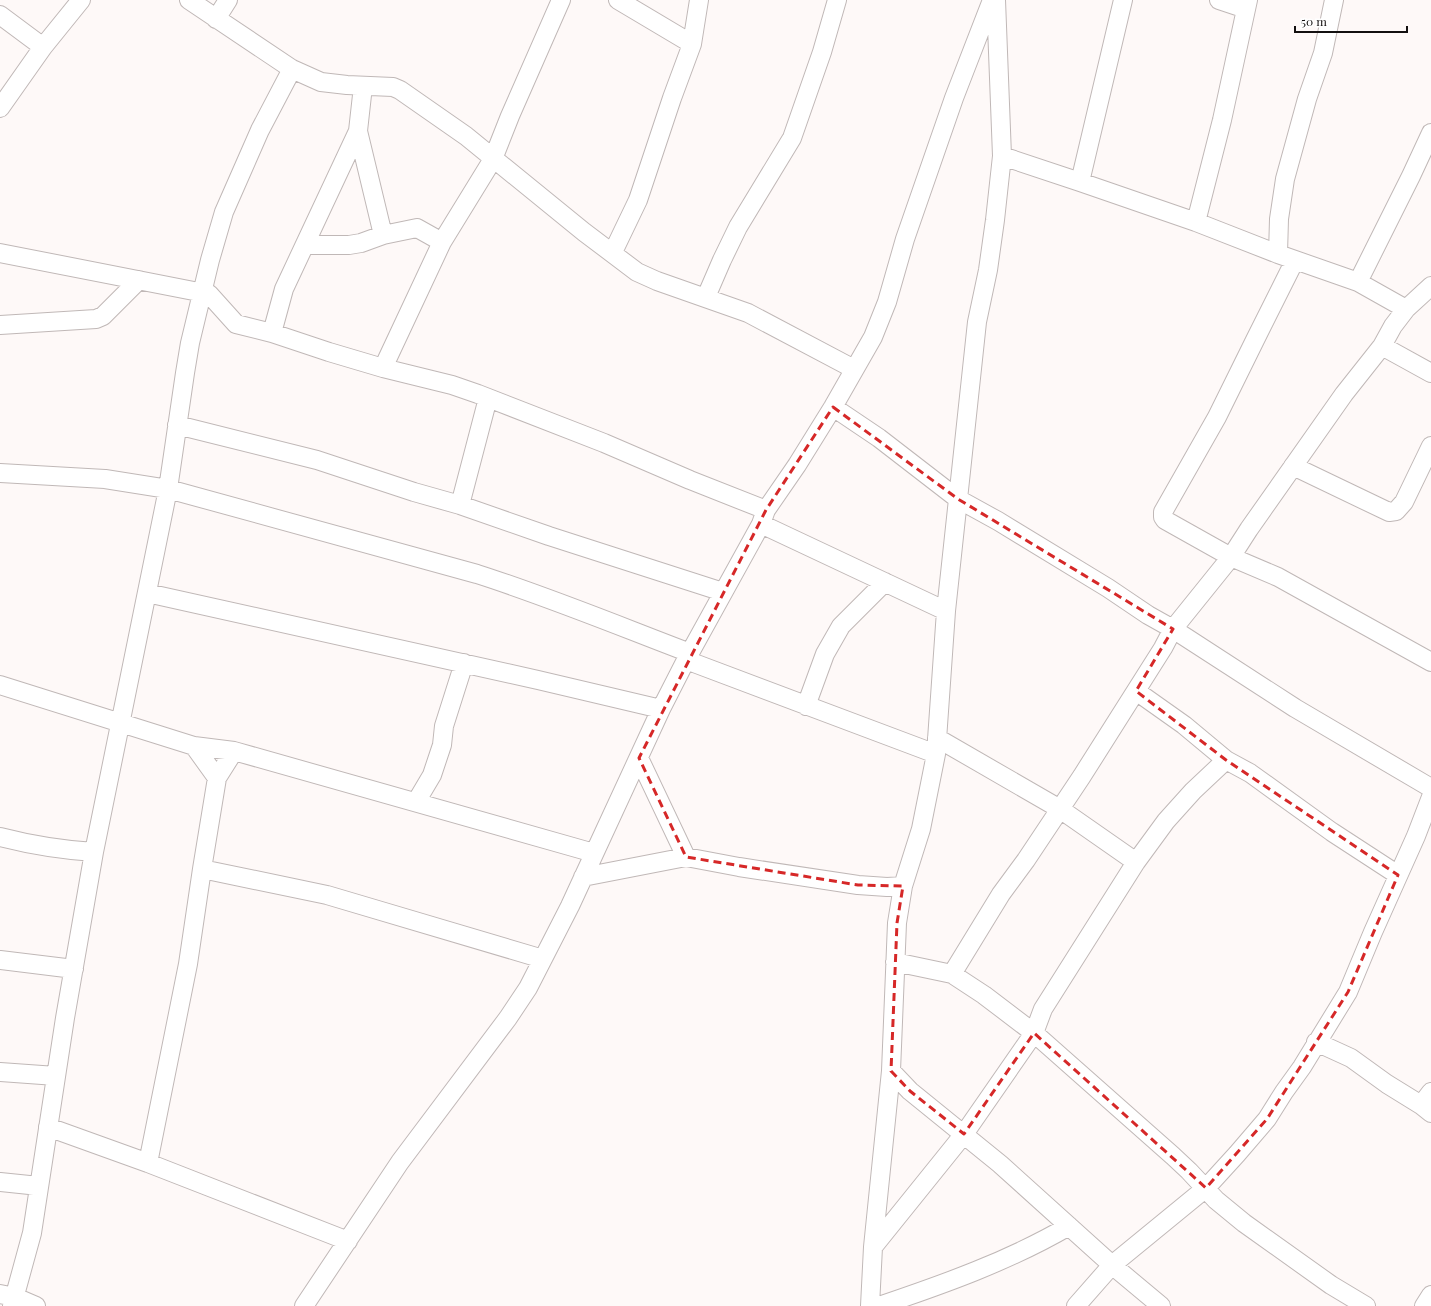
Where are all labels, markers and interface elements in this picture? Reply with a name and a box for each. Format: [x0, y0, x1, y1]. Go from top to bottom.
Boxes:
scale bar [1295, 8, 1407, 34]
text: 50 m [1301, 13, 1327, 29]

